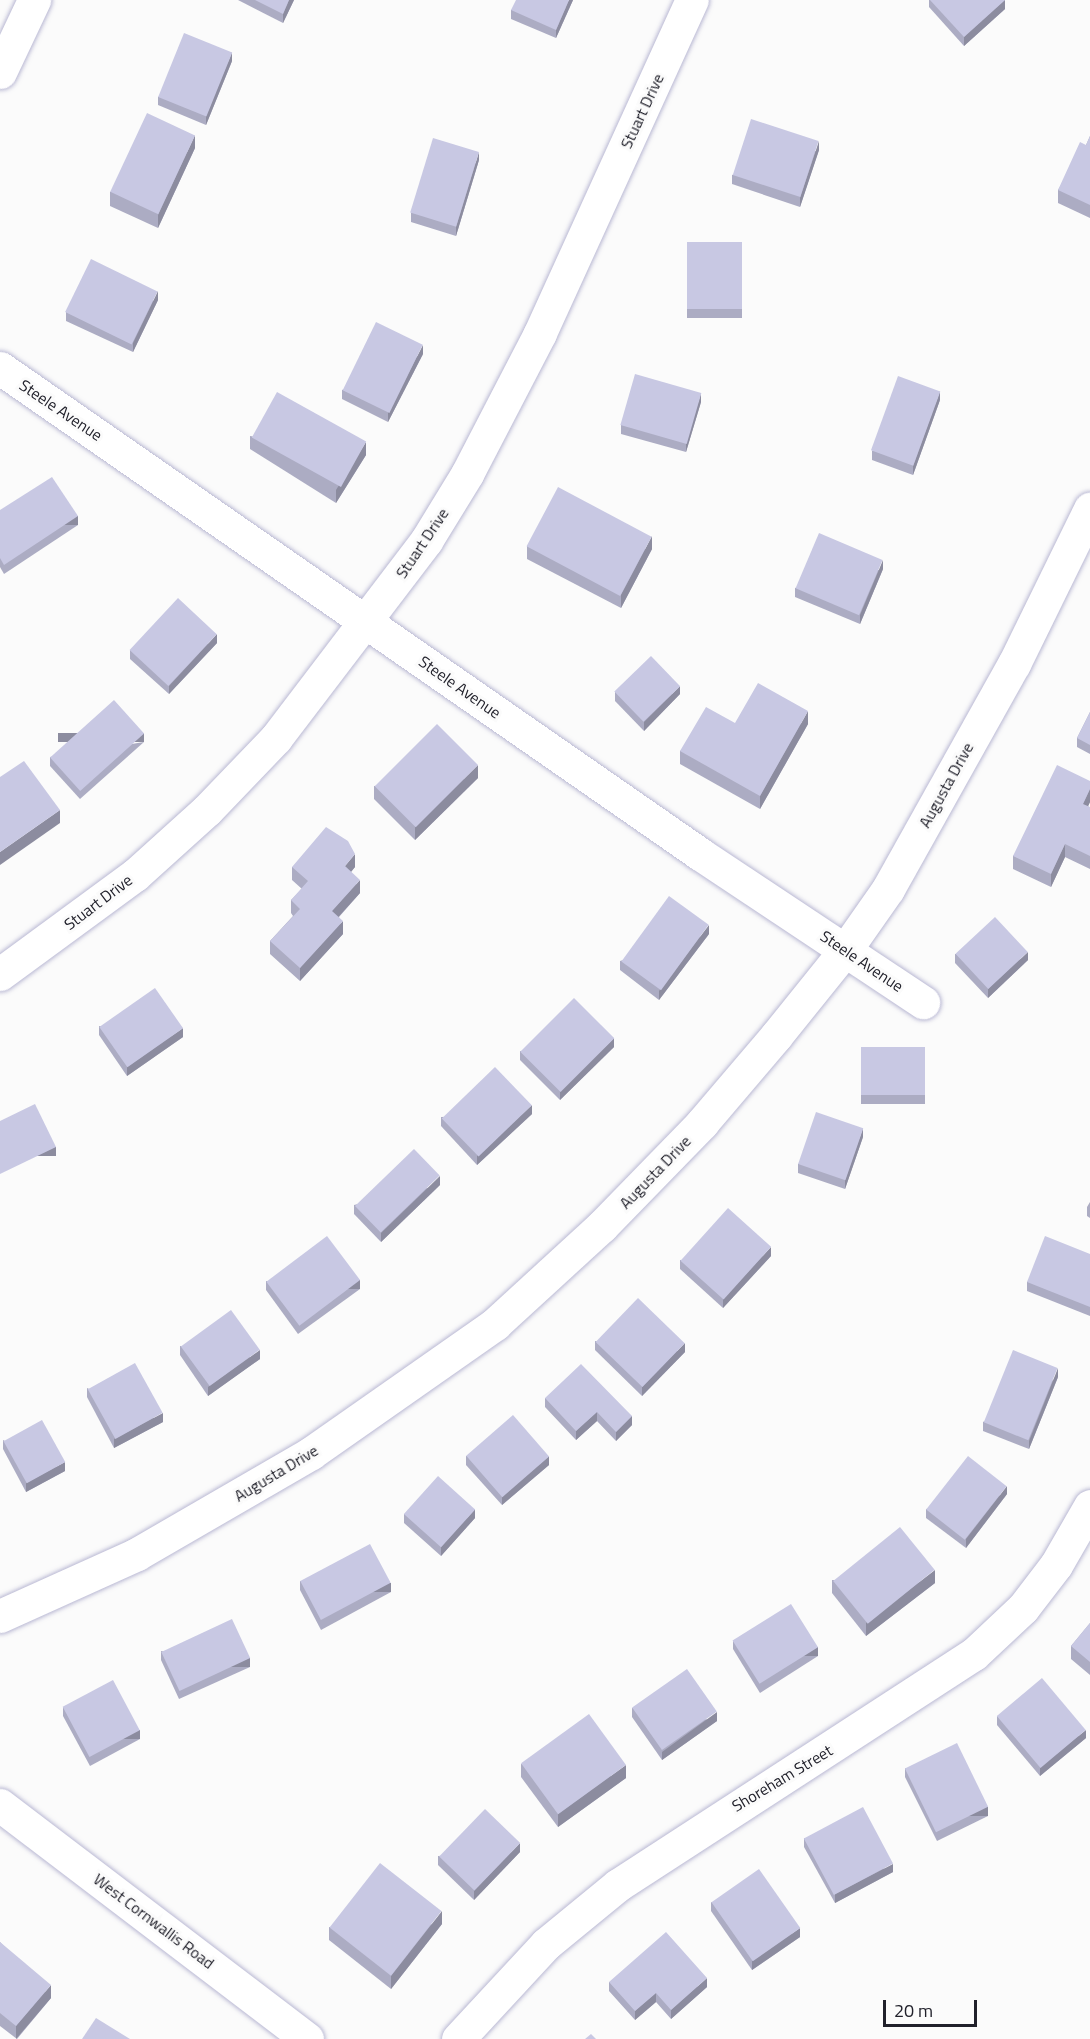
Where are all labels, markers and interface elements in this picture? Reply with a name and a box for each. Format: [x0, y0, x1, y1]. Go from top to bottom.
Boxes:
street label: Stuart Drive [616, 71, 668, 151]
street label: Steele Avenue [16, 375, 106, 445]
street label: Stuart Drive [392, 504, 452, 582]
street label: Steele Avenue [415, 652, 505, 722]
street label: Augusta Drive [915, 739, 977, 831]
street label: Stuart Drive [60, 870, 136, 934]
street label: Steele Avenue [817, 926, 907, 996]
street label: Augusta Drive [615, 1131, 695, 1213]
street label: Augusta Drive [231, 1440, 321, 1506]
street label: Shoreham Street [728, 1740, 836, 1816]
street label: West Cornwallis Road [90, 1869, 218, 1973]
scale bar [886, 1988, 980, 2026]
text: 20 m [894, 1997, 933, 2024]

